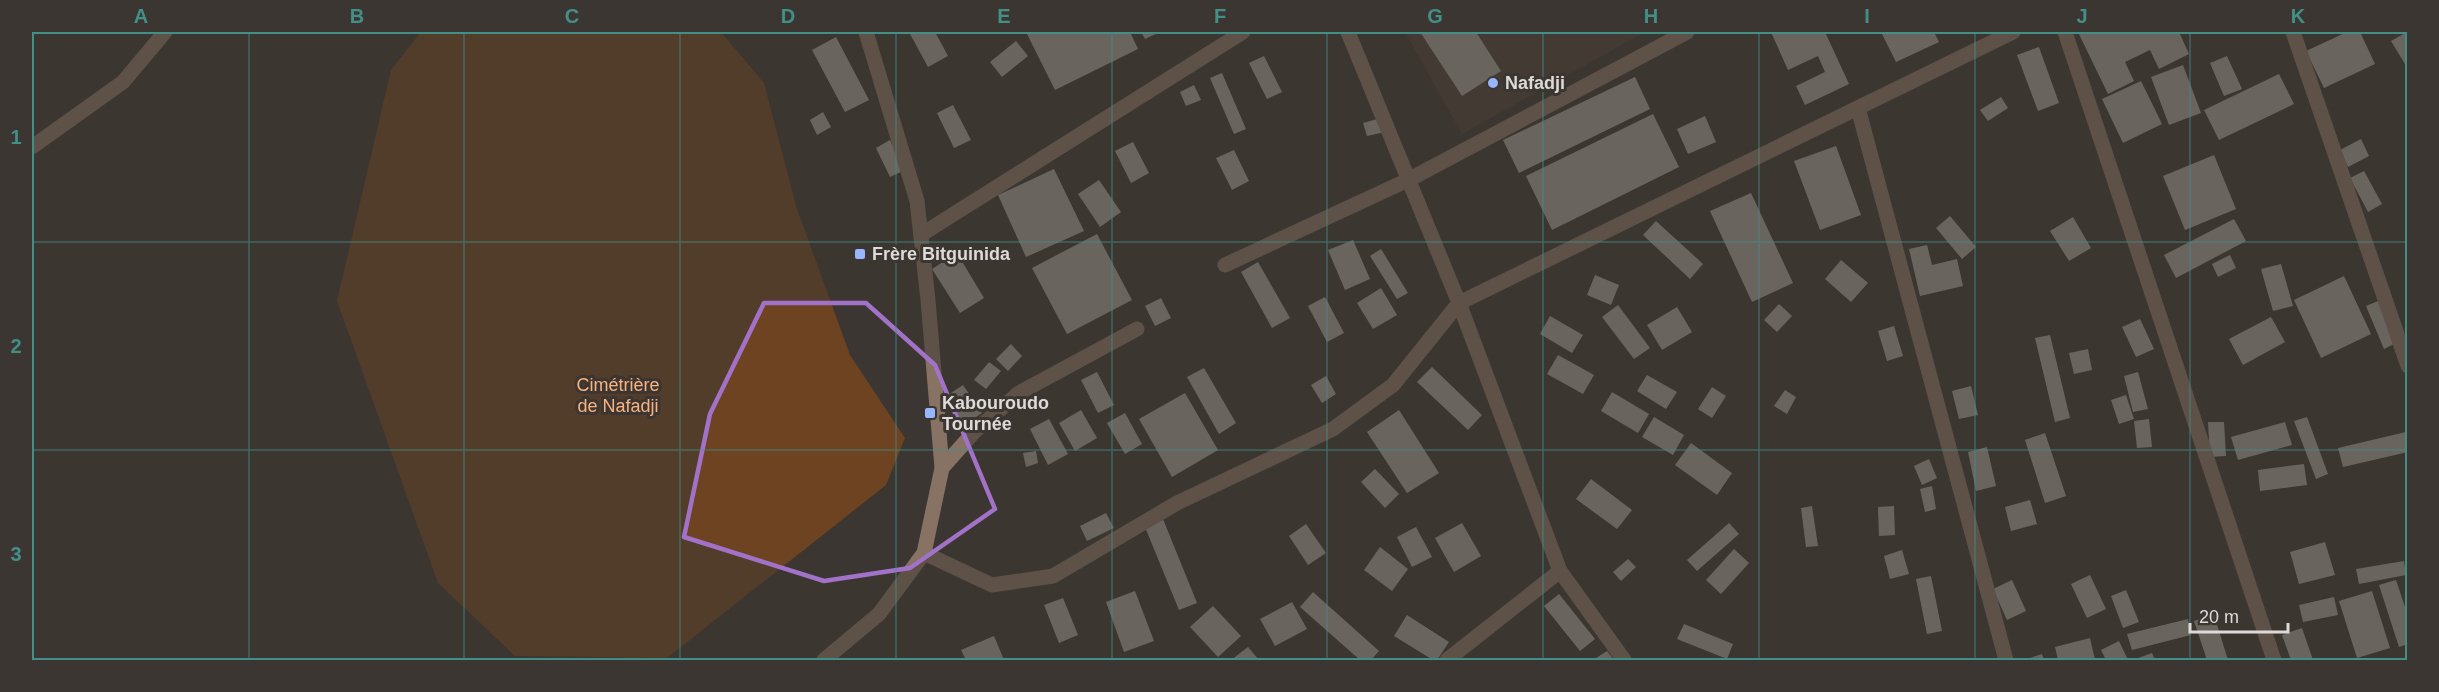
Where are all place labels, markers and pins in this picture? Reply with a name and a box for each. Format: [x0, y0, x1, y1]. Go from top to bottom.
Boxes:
place label: Nafadji [1505, 73, 1565, 93]
marker: Nafadji [1486, 76, 1500, 90]
place label: Frère Bitguinida [872, 244, 1011, 264]
marker: Frère Bitguinida [853, 247, 867, 261]
place label: Kabouroudo Tournée [942, 393, 1049, 434]
marker: Kabouroudo Tournée [923, 406, 937, 420]

